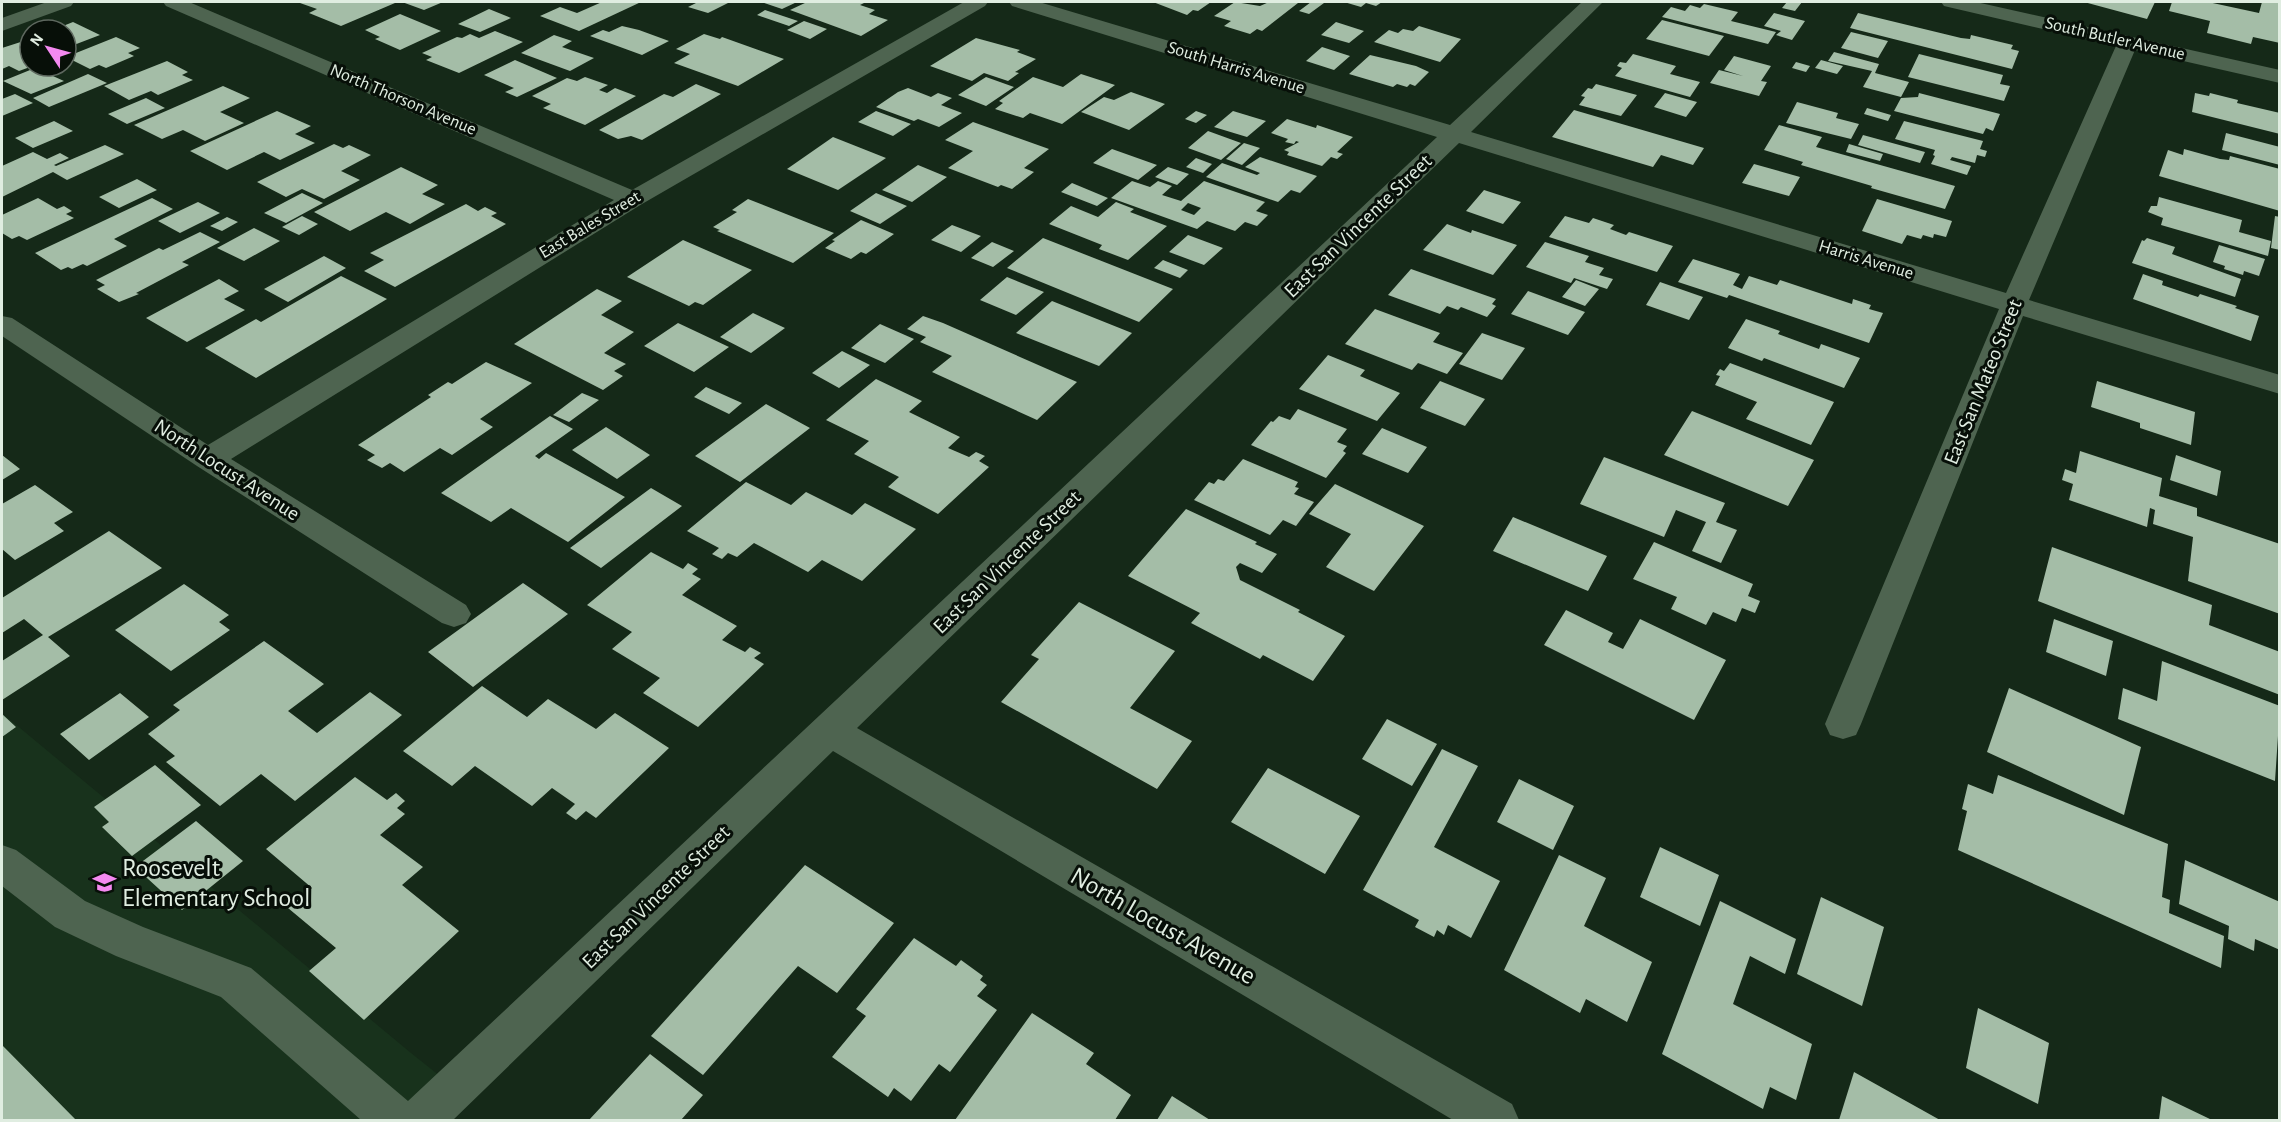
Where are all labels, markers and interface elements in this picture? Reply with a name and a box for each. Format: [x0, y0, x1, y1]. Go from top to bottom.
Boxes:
street label: South Butler Avenue [2043, 14, 2187, 64]
north arrow [18, 18, 78, 78]
text: N [27, 31, 46, 49]
street label: South Harris Avenue [1165, 39, 1307, 97]
street label: North Thorson Avenue [327, 61, 479, 139]
street label: East San Vincente Street [1280, 150, 1436, 302]
street label: East Bales Street [536, 188, 644, 262]
street label: Harris Avenue [1816, 237, 1916, 283]
street label: East San Mateo Street [1940, 296, 2026, 468]
street label: North Locust Avenue [151, 415, 303, 525]
street label: East San Vincente Street [929, 486, 1085, 638]
street label: East San Vincente Street [578, 821, 734, 973]
place label: Roosevelt Elementary School [122, 855, 311, 911]
street label: North Locust Avenue [1066, 863, 1260, 989]
school or university icon: Roosevelt Elementary School [91, 870, 117, 896]

